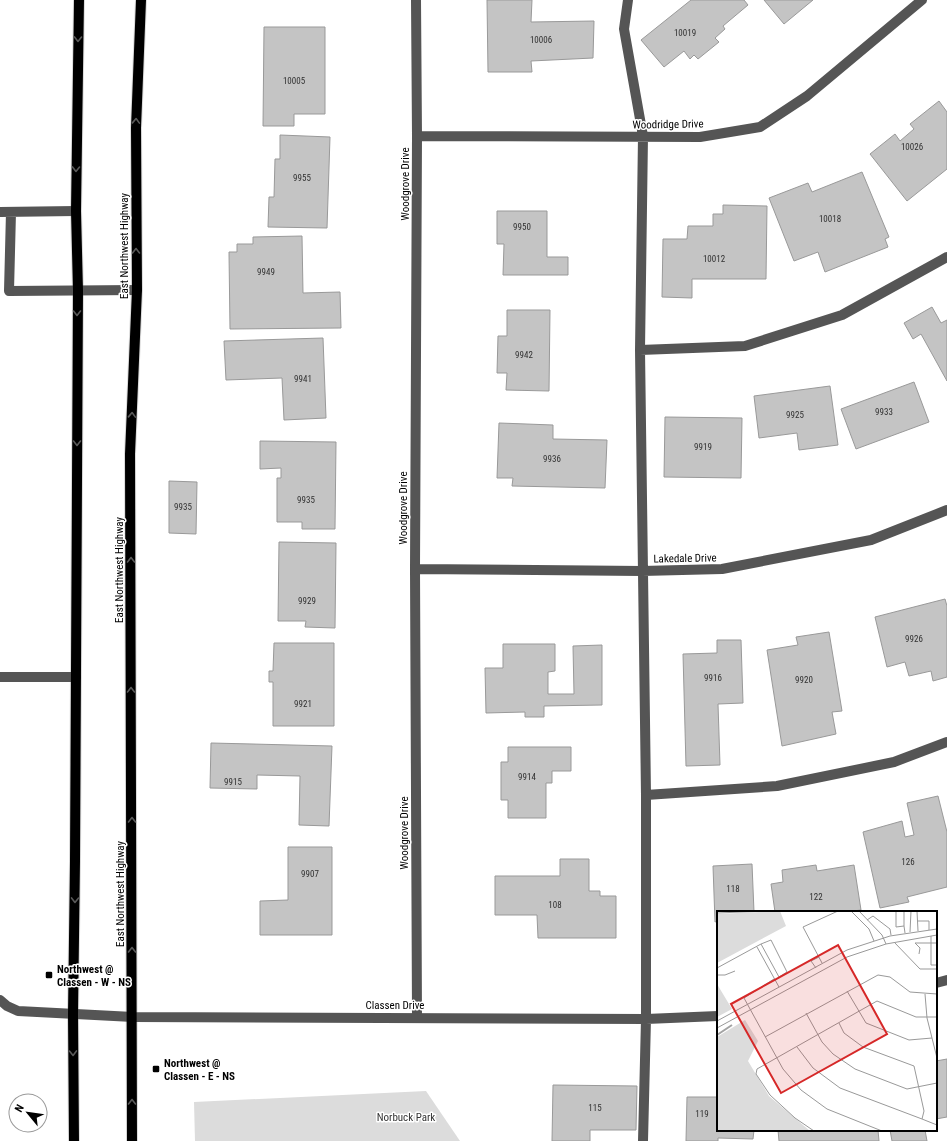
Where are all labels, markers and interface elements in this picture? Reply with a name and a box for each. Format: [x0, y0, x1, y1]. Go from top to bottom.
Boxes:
house number: 10019 [674, 28, 696, 38]
house number: 10006 [530, 35, 552, 45]
one-way arrow [74, 36, 82, 42]
house number: 10005 [283, 76, 306, 86]
street label: Woodridge Drive [632, 117, 704, 132]
one-way arrow [132, 118, 141, 124]
house number: 10026 [901, 142, 923, 152]
street label: Woodgrove Drive [399, 147, 412, 221]
one-way arrow [72, 166, 80, 172]
house number: 9955 [293, 173, 311, 183]
street label: East Northwest Highway [118, 193, 131, 299]
house number: 10018 [819, 214, 841, 224]
house number: 9950 [513, 222, 531, 232]
one-way arrow [132, 248, 141, 254]
house number: 10012 [703, 254, 726, 264]
house number: 9949 [257, 267, 275, 277]
one-way arrow [73, 310, 81, 316]
house number: 9942 [515, 350, 533, 360]
house number: 9941 [294, 374, 312, 384]
house number: 9933 [875, 407, 893, 417]
house number: 9925 [786, 410, 804, 420]
one-way arrow [128, 412, 136, 418]
one-way arrow [73, 440, 81, 446]
house number: 9919 [694, 442, 712, 452]
house number: 9936 [543, 454, 561, 464]
street label: Woodgrove Drive [397, 471, 410, 545]
house number: 9935 [297, 495, 315, 505]
house number: 9935 [174, 502, 192, 512]
street label: East Northwest Highway [113, 517, 126, 623]
street label: Lakedale Drive [653, 551, 717, 566]
one-way arrow [127, 557, 135, 563]
house number: 9929 [298, 596, 316, 606]
house number: 9926 [905, 634, 923, 644]
house number: 9916 [704, 673, 722, 683]
house number: 9920 [795, 675, 813, 685]
one-way arrow [127, 687, 135, 693]
house number: 9921 [294, 699, 312, 709]
house number: 9914 [518, 772, 536, 782]
house number: 9915 [224, 777, 242, 787]
street label: Woodgrove Drive [398, 796, 411, 870]
one-way arrow [128, 817, 136, 823]
street label: East Northwest Highway [114, 841, 127, 947]
house number: 126 [901, 857, 915, 867]
house number: 9907 [301, 869, 319, 879]
house number: 118 [726, 884, 740, 894]
house number: 122 [809, 892, 823, 902]
one-way arrow [71, 897, 79, 903]
house number: 108 [548, 900, 562, 910]
inset map [717, 911, 937, 1131]
one-way arrow [128, 947, 136, 953]
place label: Northwest @ Classen - W - NS [57, 963, 131, 989]
marker: Northwest @ Classen - W - NS [44, 970, 54, 980]
street label: Classen Drive [365, 999, 425, 1012]
one-way arrow [69, 1050, 77, 1056]
place label: Northwest @ Classen - E - NS [164, 1057, 235, 1083]
marker: Northwest @ Classen - E - NS [151, 1064, 161, 1074]
north arrow [8, 1093, 48, 1133]
one-way arrow [128, 1099, 136, 1105]
text: N [12, 1102, 27, 1114]
house number: 115 [588, 1103, 602, 1113]
house number: 119 [695, 1109, 709, 1119]
park label: Norbuck Park [377, 1111, 435, 1124]

